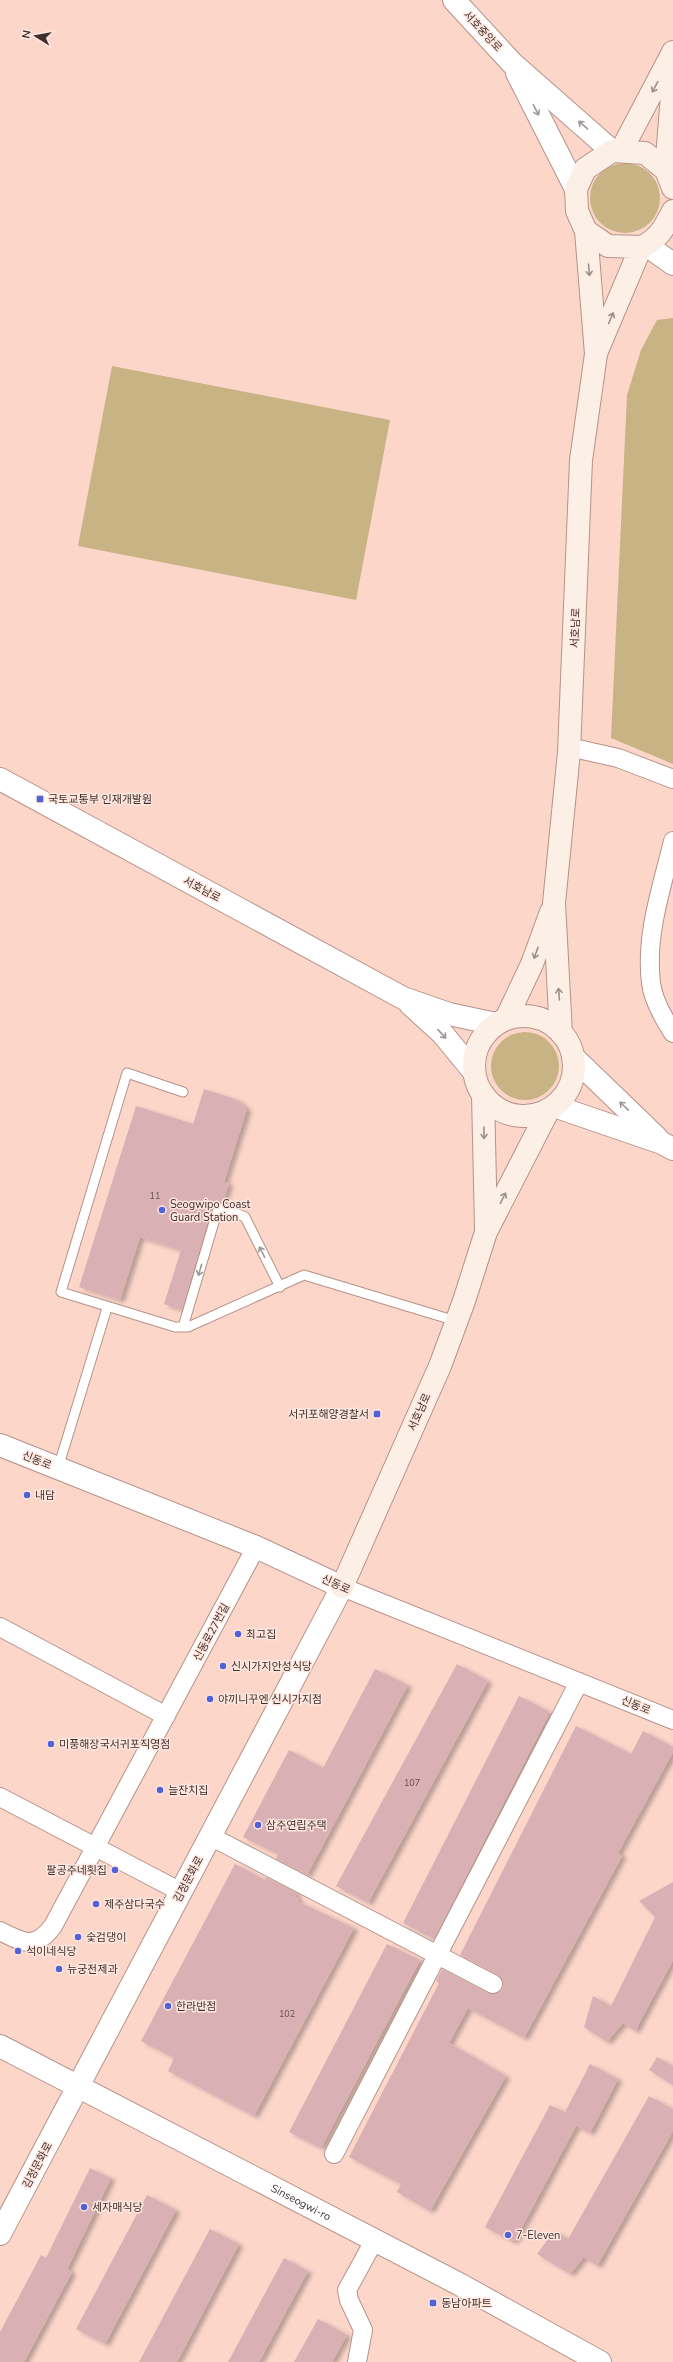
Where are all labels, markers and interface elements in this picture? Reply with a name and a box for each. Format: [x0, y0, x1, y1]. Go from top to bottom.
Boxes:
street label: 서호중앙로 [460, 8, 505, 55]
north arrow [16, 16, 56, 56]
text: N [19, 29, 35, 40]
one-way arrow [651, 80, 658, 92]
one-way arrow [533, 104, 540, 116]
one-way arrow [578, 121, 588, 130]
one-way arrow [586, 263, 593, 276]
one-way arrow [608, 312, 615, 324]
street label: 서호남로 [567, 608, 584, 649]
place label: 국토교통부 인재개발원 [48, 792, 152, 807]
marker: 국토교통부 인재개발원 [35, 794, 45, 804]
street label: 서호남로 [180, 873, 223, 906]
one-way arrow [531, 947, 539, 959]
one-way arrow [555, 988, 562, 1001]
one-way arrow [438, 1029, 447, 1039]
one-way arrow [619, 1101, 629, 1111]
one-way arrow [480, 1126, 487, 1139]
house number: 11 [150, 1190, 160, 1202]
one-way arrow [500, 1192, 508, 1204]
place label: Seogwipo Coast Guard Station [170, 1197, 251, 1225]
marker: Seogwipo Coast Guard Station [157, 1205, 167, 1215]
one-way arrow [258, 1246, 266, 1258]
one-way arrow [196, 1263, 203, 1276]
street label: 서호남로 [404, 1391, 435, 1434]
place label: 서귀포해양경찰서 [288, 1407, 369, 1422]
marker: 서귀포해양경찰서 [372, 1409, 382, 1419]
street label: 신동로 [20, 1448, 54, 1473]
place label: 내담 [35, 1488, 55, 1503]
marker: 내담 [22, 1490, 32, 1500]
street label: 신동로 [319, 1571, 353, 1597]
street label: 신동로27번길 [190, 1601, 233, 1664]
place label: 최고집 [246, 1627, 276, 1642]
marker: 최고집 [233, 1629, 243, 1639]
place label: 신시가지안성식당 [231, 1659, 312, 1674]
marker: 신시가지안성식당 [218, 1661, 228, 1671]
place label: 야끼니꾸엔 신시가지점 [218, 1692, 322, 1707]
street label: 신동로 [619, 1693, 653, 1718]
marker: 야끼니꾸엔 신시가지점 [205, 1694, 215, 1704]
place label: 미풍해장국서귀포직영점 [59, 1737, 170, 1752]
marker: 미풍해장국서귀포직영점 [46, 1739, 56, 1749]
house number: 107 [404, 1777, 420, 1789]
place label: 늘잔치집 [168, 1783, 208, 1798]
marker: 늘잔치집 [155, 1785, 165, 1795]
place label: 삼주연립주택 [266, 1818, 327, 1833]
marker: 삼주연립주택 [253, 1820, 263, 1830]
street label: 김정문화로 [170, 1853, 207, 1905]
place label: 팔공주네횟집 [46, 1863, 107, 1878]
marker: 팔공주네횟집 [110, 1865, 120, 1875]
place label: 제주삼다국수 [104, 1897, 165, 1912]
marker: 제주삼다국수 [91, 1899, 101, 1909]
place label: 숯검댕이 [86, 1930, 126, 1945]
marker: 숯검댕이 [73, 1932, 83, 1942]
place label: 석이네식당 [26, 1944, 77, 1959]
marker: 석이네식당 [13, 1946, 23, 1956]
place label: 뉴궁전제과 [67, 1962, 118, 1977]
marker: 뉴궁전제과 [54, 1964, 64, 1974]
place label: 한라반점 [176, 1999, 216, 2014]
marker: 한라반점 [163, 2001, 173, 2011]
house number: 102 [279, 2008, 295, 2020]
street label: 김정문화로 [19, 2139, 56, 2191]
street label: Sinseogwi-ro [268, 2181, 333, 2224]
place label: 세자매식당 [92, 2200, 143, 2215]
marker: 세자매식당 [79, 2202, 89, 2212]
place label: 7-Eleven [516, 2228, 560, 2243]
marker: 7-Eleven [503, 2230, 513, 2240]
place label: 동남아파트 [441, 2296, 492, 2311]
marker: 동남아파트 [428, 2298, 438, 2308]

